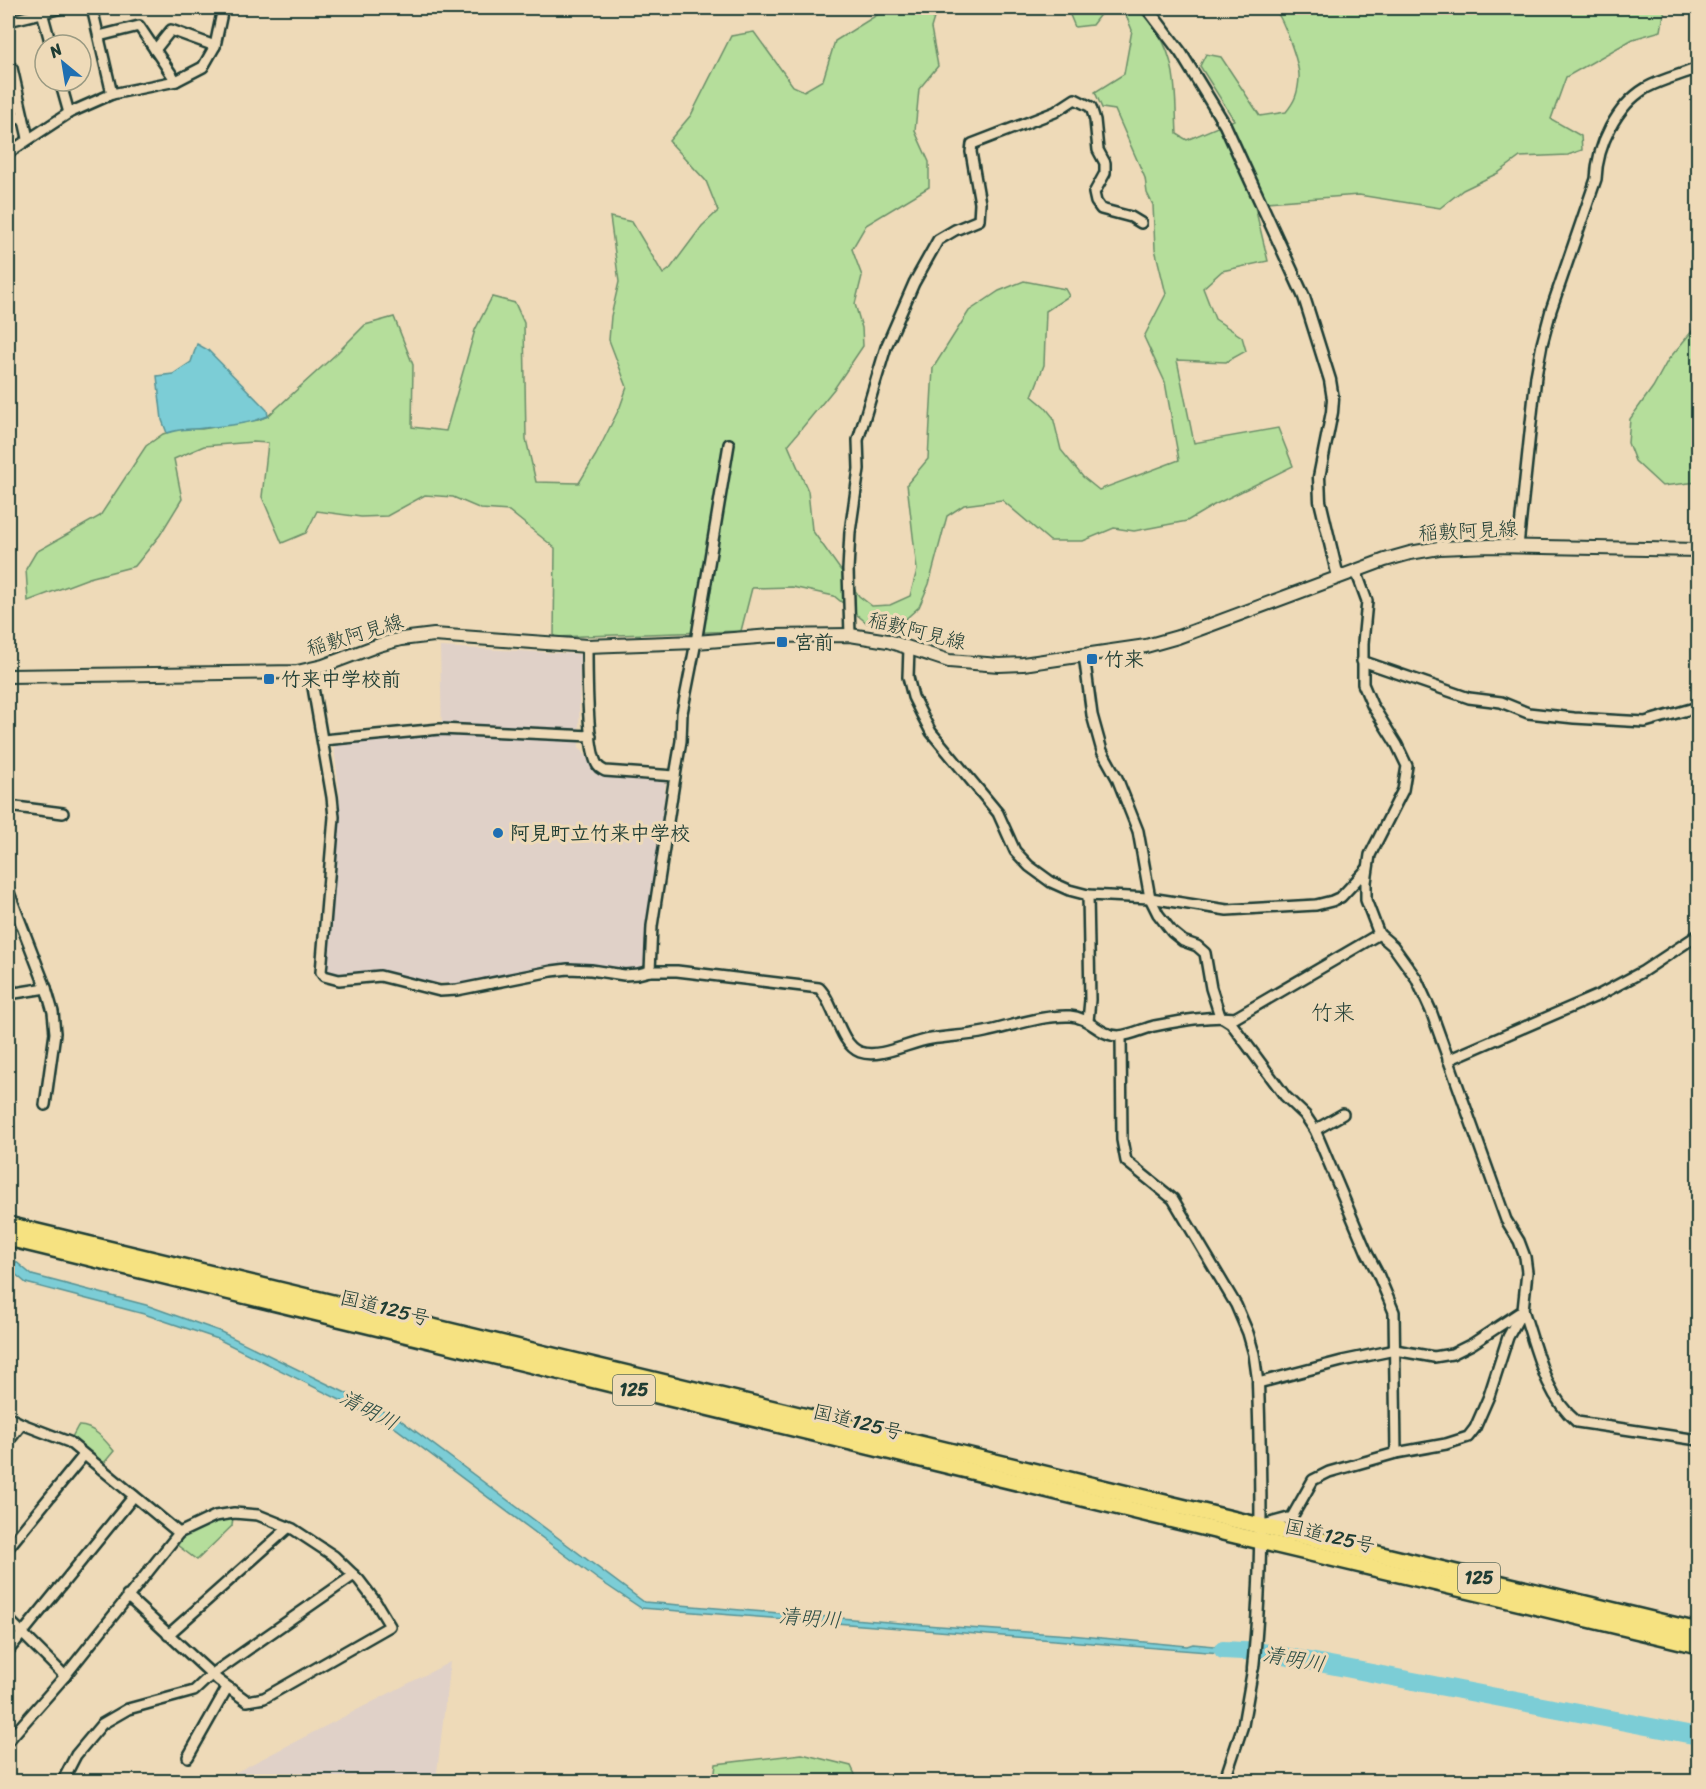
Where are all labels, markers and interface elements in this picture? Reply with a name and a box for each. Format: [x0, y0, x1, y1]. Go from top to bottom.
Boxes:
north arrow [33, 33, 93, 93]
text: N [43, 35, 69, 66]
street label: 稲敷阿見線 [1417, 511, 1519, 551]
street label: 稲敷阿見線 [864, 602, 970, 660]
street label: 稲敷阿見線 [302, 604, 408, 666]
place label: 宮前 [794, 625, 834, 660]
marker: 宮前 [775, 635, 789, 649]
place label: 竹来 [1104, 642, 1144, 677]
marker: 竹来 [1085, 652, 1099, 666]
place label: 竹来中学校前 [281, 662, 401, 697]
marker: 竹来中学校前 [262, 672, 276, 686]
place label: 阿見町立竹来中学校 [510, 816, 690, 851]
marker: 阿見町立竹来中学校 [491, 826, 505, 840]
district label: 竹来 [1311, 993, 1355, 1032]
street label: 国道125号 [336, 1280, 434, 1336]
road number: 125 [613, 1375, 655, 1405]
water label: 清明川 [332, 1378, 406, 1442]
street label: 国道125号 [809, 1394, 907, 1450]
street label: 国道125号 [1281, 1509, 1379, 1563]
road number: 125 [1458, 1563, 1500, 1593]
water label: 清明川 [777, 1597, 843, 1639]
water label: 清明川 [1260, 1635, 1328, 1683]

